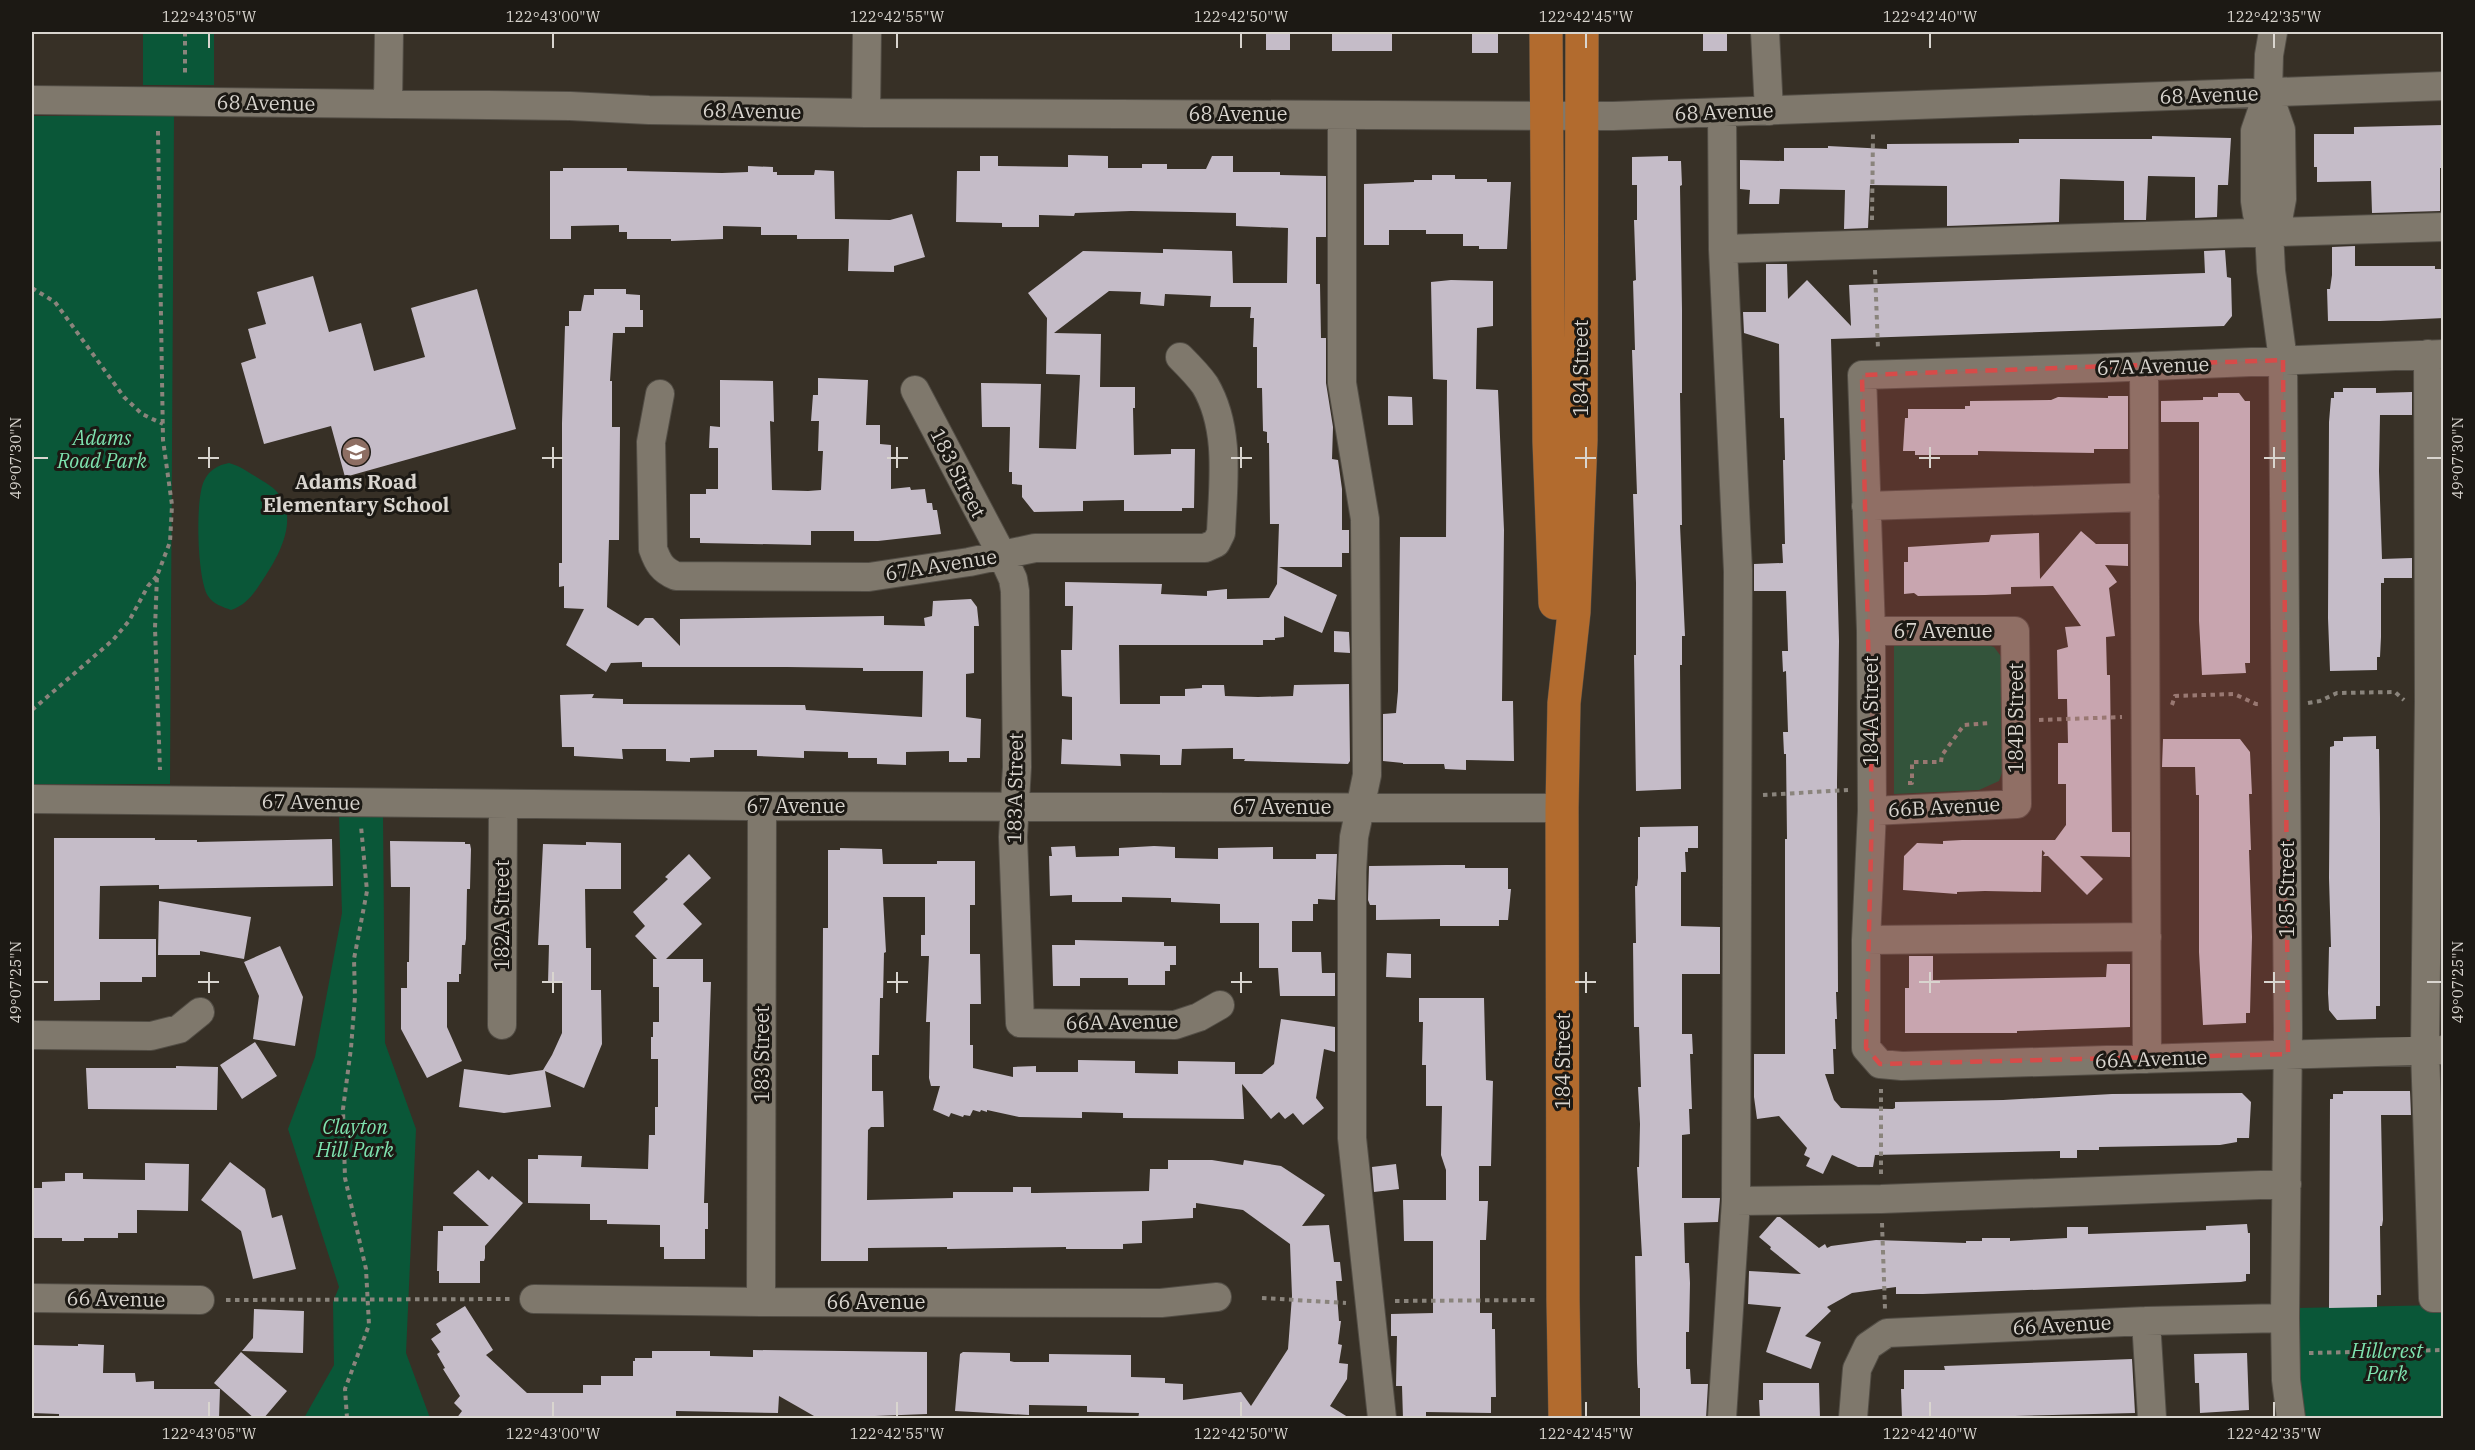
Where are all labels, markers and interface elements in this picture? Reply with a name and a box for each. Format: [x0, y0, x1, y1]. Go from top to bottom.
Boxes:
text: 122°43'05"W [162, 7, 257, 26]
text: 122°43'00"W [506, 7, 601, 26]
text: 122°42'55"W [850, 7, 945, 26]
text: 122°42'50"W [1194, 7, 1289, 26]
text: 122°42'45"W [1539, 7, 1634, 26]
text: 122°42'40"W [1883, 7, 1978, 26]
text: 122°42'35"W [2227, 7, 2322, 26]
street label: 68 Avenue [2159, 79, 2259, 110]
street label: 68 Avenue [216, 88, 316, 117]
street label: 68 Avenue [702, 96, 802, 125]
street label: 68 Avenue [1674, 96, 1774, 127]
street label: 68 Avenue [1189, 100, 1287, 127]
street label: 184 Street [1567, 320, 1594, 416]
street label: 67A Avenue [2096, 350, 2210, 381]
text: 49°07'30"N [6, 417, 25, 499]
text: 49°07'30"N [2448, 417, 2467, 499]
park label: Adams Road Park [56, 424, 147, 474]
street label: 183 Street [924, 424, 992, 522]
school or university icon: Adams Road Elementary School [340, 436, 372, 468]
place label: Adams Road Elementary School [263, 468, 449, 518]
street label: 67A Avenue [883, 542, 999, 587]
street label: 67 Avenue [1894, 617, 1992, 644]
street label: 184A Street [1857, 656, 1884, 766]
street label: 184B Street [2002, 663, 2029, 773]
street label: 183A Street [1000, 732, 1029, 843]
street label: 67 Avenue [261, 787, 361, 816]
street label: 66B Avenue [1887, 790, 2001, 823]
street label: 67 Avenue [747, 792, 845, 819]
street label: 67 Avenue [1233, 793, 1331, 820]
street label: 185 Street [2273, 841, 2300, 937]
street label: 182A Street [488, 860, 515, 970]
text: 49°07'25"N [6, 941, 25, 1023]
text: 49°07'25"N [2448, 941, 2467, 1023]
street label: 183 Street [748, 1006, 775, 1102]
street label: 66A Avenue [1065, 1007, 1179, 1036]
street label: 184 Street [1549, 1013, 1576, 1109]
street label: 66A Avenue [2094, 1043, 2208, 1074]
park label: Clayton Hill Park [315, 1113, 394, 1163]
street label: 66 Avenue [66, 1284, 166, 1313]
street label: 66 Avenue [827, 1288, 925, 1315]
street label: 66 Avenue [2012, 1308, 2112, 1341]
park label: Hillcrest Park [2350, 1337, 2424, 1387]
text: 122°43'05"W [162, 1424, 257, 1443]
text: 122°43'00"W [506, 1424, 601, 1443]
text: 122°42'55"W [850, 1424, 945, 1443]
text: 122°42'50"W [1194, 1424, 1289, 1443]
text: 122°42'45"W [1539, 1424, 1634, 1443]
text: 122°42'40"W [1883, 1424, 1978, 1443]
text: 122°42'35"W [2227, 1424, 2322, 1443]

